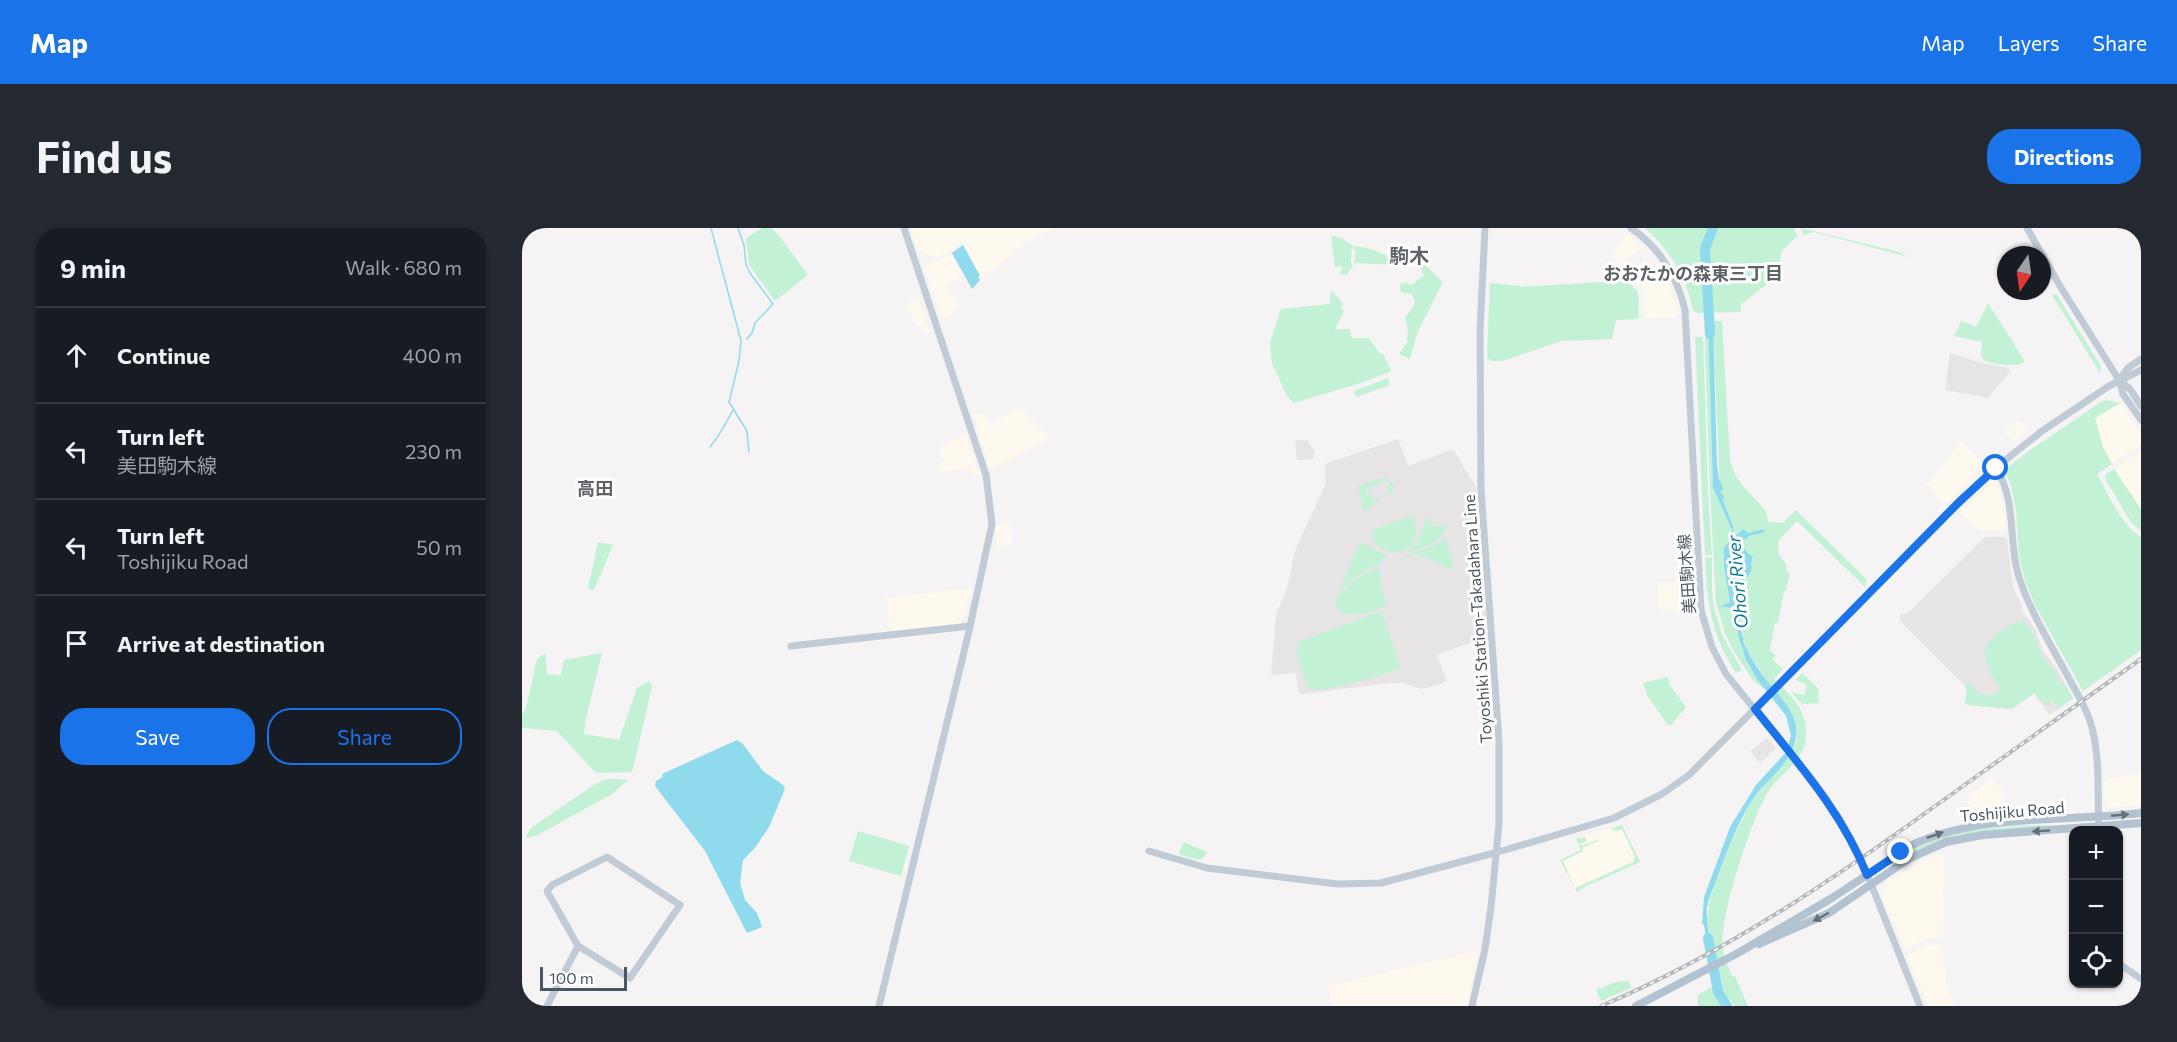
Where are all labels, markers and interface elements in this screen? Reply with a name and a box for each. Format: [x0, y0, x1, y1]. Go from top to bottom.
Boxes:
text: Map [30, 25, 88, 59]
text: Map [1921, 30, 1965, 55]
text: Layers [1998, 30, 2060, 55]
text: Share [2093, 30, 2147, 55]
button: Directions [1987, 129, 2141, 184]
text: Find us [36, 130, 172, 182]
district label: 駒木 [1389, 243, 1429, 267]
north arrow [1997, 246, 2051, 300]
text: 9 min [60, 252, 126, 283]
text: Walk · 680 m [345, 255, 462, 279]
district label: おおたかの森東三丁目 [1603, 262, 1783, 284]
icon: ahead [60, 339, 93, 372]
text: Continue [117, 342, 210, 369]
text: 400 m [403, 343, 462, 367]
text: Turn left [117, 423, 204, 450]
icon: left [60, 435, 93, 468]
text: 230 m [405, 439, 462, 463]
text: 美田駒木線 [117, 453, 217, 477]
route start [1982, 454, 2008, 480]
district label: 高田 [577, 477, 613, 499]
street label: Toyoshiki Station-Takadahara Line [1459, 494, 1495, 744]
text: Turn left [117, 522, 204, 549]
icon: left [60, 531, 93, 564]
street label: 美田駒木線 [1674, 533, 1698, 615]
water label: Ohori River [1722, 534, 1752, 630]
text: 50 m [416, 535, 462, 559]
text: Toshijiku Road [117, 549, 249, 573]
icon: arrive [60, 627, 93, 660]
text: Arrive at destination [117, 630, 325, 657]
button: Save [60, 708, 255, 765]
button: Share [267, 708, 462, 765]
street label: Toshijiku Road [1959, 797, 2065, 825]
one-way arrow [2110, 810, 2129, 820]
one-way arrow [2031, 826, 2050, 835]
map controls [2069, 826, 2123, 988]
button: + [2069, 826, 2123, 880]
one-way arrow [1927, 830, 1945, 839]
route end [1887, 838, 1913, 864]
button: − [2069, 880, 2123, 934]
one-way arrow [1813, 912, 1830, 922]
button: locate [2069, 934, 2123, 988]
scale bar [540, 964, 627, 992]
text: 100 m [549, 968, 594, 987]

